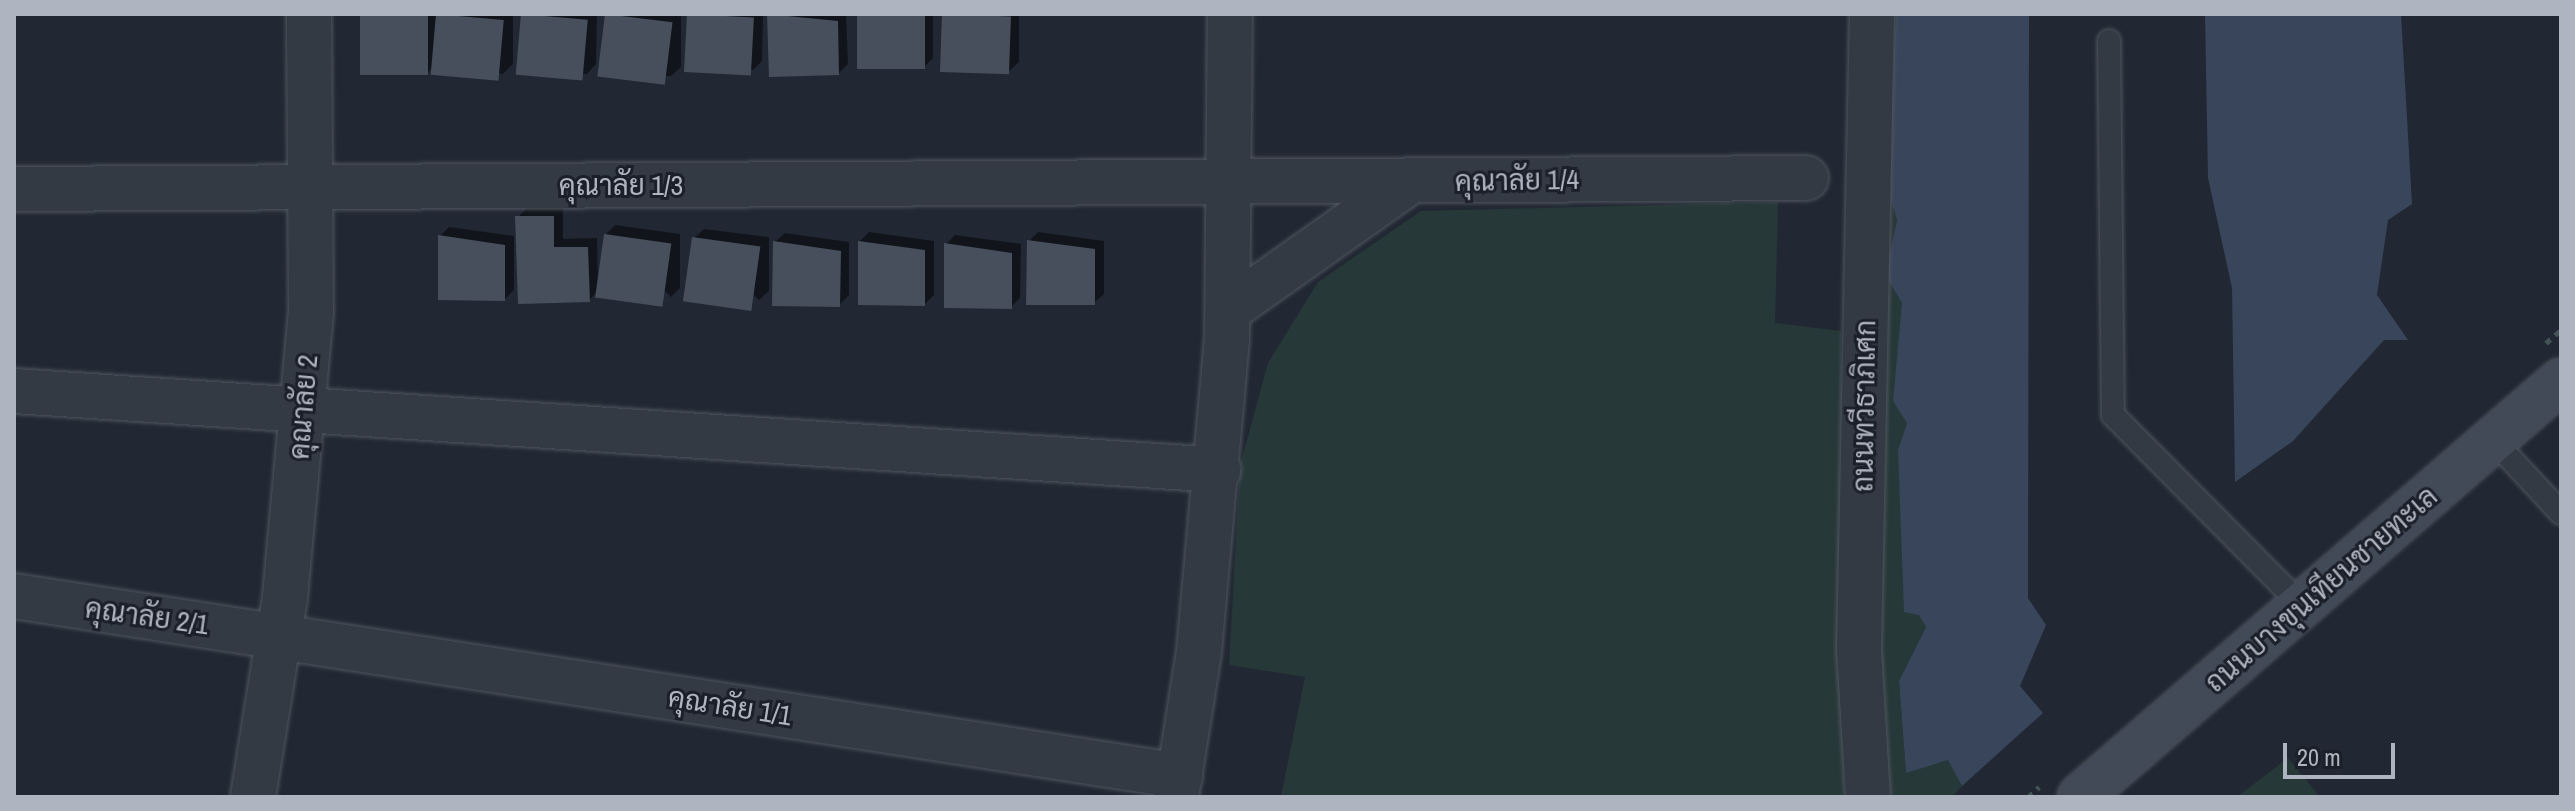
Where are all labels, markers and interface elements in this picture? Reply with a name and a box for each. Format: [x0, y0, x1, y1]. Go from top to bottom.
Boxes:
street label: คุณาลัย 1/4 [1455, 162, 1579, 198]
street label: คุณาลัย 1/3 [559, 168, 683, 202]
street label: ถนนทวีธาภิเศก [1846, 320, 1882, 492]
street label: คุณาลัย 2 [282, 353, 324, 461]
street label: ถนนบางขุนเทียนชายทะเล [2198, 479, 2444, 699]
street label: คุณาลัย 2/1 [83, 591, 211, 641]
street label: คุณาลัย 1/1 [666, 680, 794, 732]
scale bar [2287, 727, 2399, 777]
text: 20 m [2297, 741, 2341, 773]

